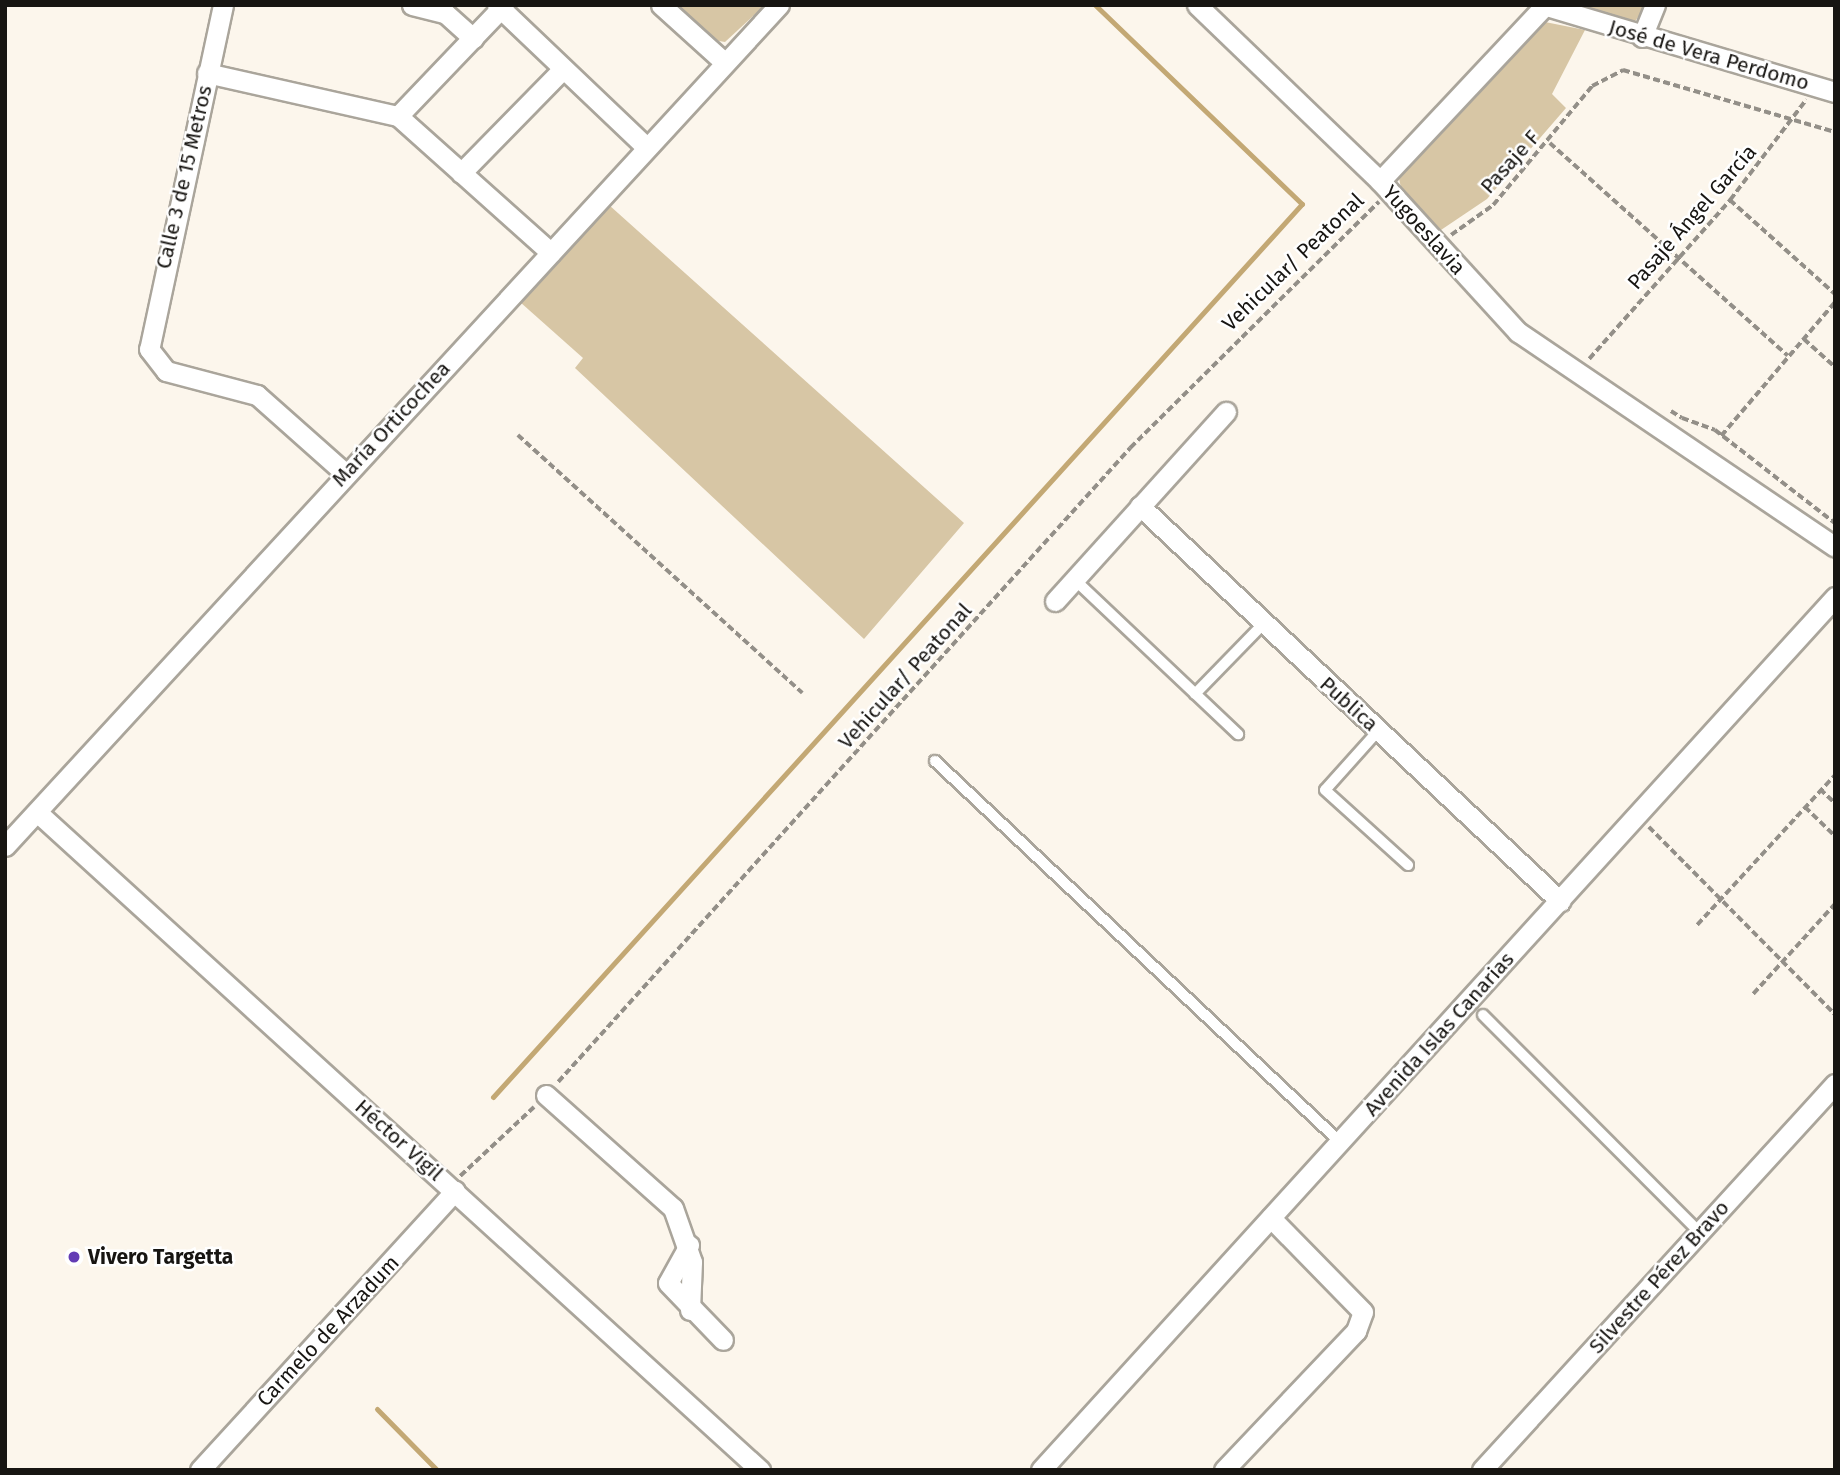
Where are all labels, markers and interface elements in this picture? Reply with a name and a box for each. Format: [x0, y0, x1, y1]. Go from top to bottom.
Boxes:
street label: José de Vera Perdomo [1606, 14, 1812, 96]
street label: Calle 3 de 15 Metros [151, 83, 217, 271]
street label: Pasaje F [1475, 125, 1545, 199]
street label: Pasaje Ángel García [1622, 139, 1762, 295]
street label: Yugoeslavia [1377, 180, 1471, 280]
street label: Vehicular/ Peatonal [1217, 188, 1369, 336]
street label: María Orticochea [327, 356, 455, 492]
street label: Vehicular/ Peatonal [833, 598, 977, 754]
street label: Publica [1315, 671, 1383, 737]
street label: Avenida Islas Canarias [1359, 947, 1519, 1121]
street label: Héctor Vigil [350, 1094, 448, 1186]
street label: Silvestre Pérez Bravo [1584, 1195, 1734, 1359]
place label: Vivero Targetta [88, 1244, 233, 1270]
marker: Vivero Targetta [66, 1249, 82, 1265]
street label: Carmelo de Arzadum [252, 1250, 404, 1412]

